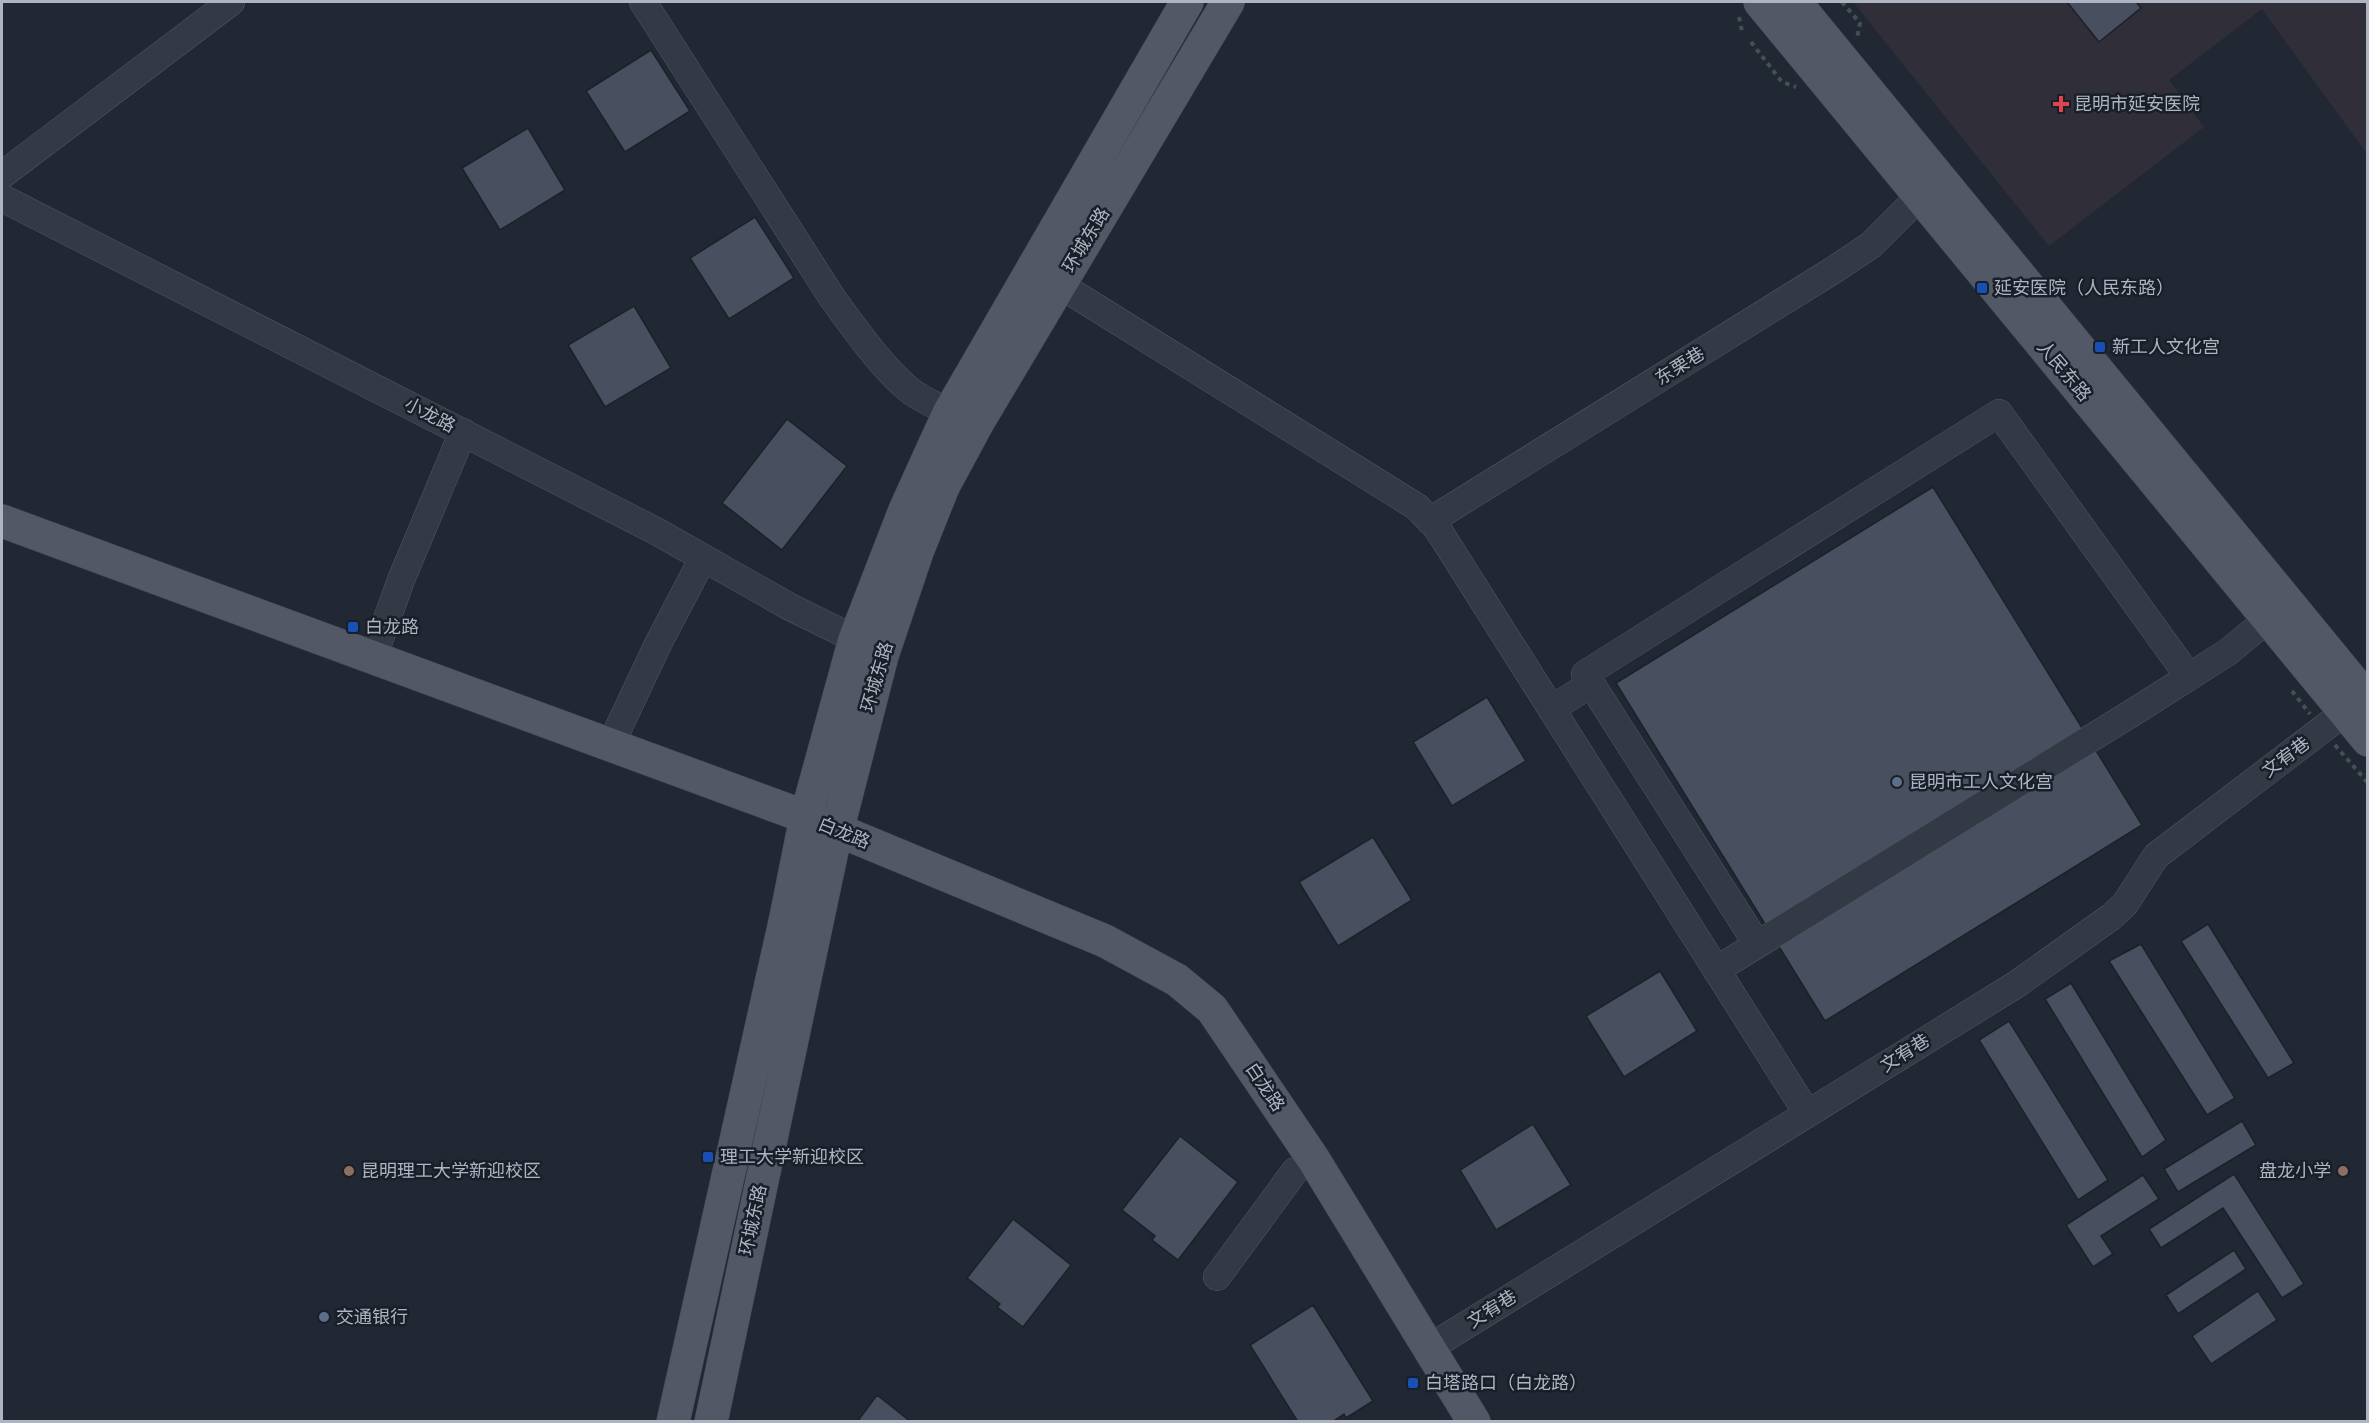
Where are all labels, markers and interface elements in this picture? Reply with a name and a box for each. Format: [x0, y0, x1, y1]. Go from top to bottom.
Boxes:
place label: 昆明市延安医院 [2074, 94, 2200, 117]
marker: 昆明市延安医院 [2052, 95, 2070, 113]
street label: 环城东路 [1059, 204, 1116, 278]
place label: 延安医院（人民东路） [1994, 278, 2174, 301]
marker: 延安医院（人民东路） [1975, 281, 1989, 295]
street label: 人民东路 [2031, 337, 2095, 407]
place label: 新工人文化宫 [2112, 337, 2220, 360]
marker: 新工人文化宫 [2093, 340, 2107, 354]
street label: 东栗巷 [1652, 343, 1710, 391]
street label: 小龙路 [400, 394, 459, 439]
place label: 白龙路 [365, 617, 419, 640]
marker: 白龙路 [346, 620, 360, 634]
street label: 环城东路 [857, 640, 899, 715]
street label: 文宥巷 [2258, 733, 2315, 784]
place label: 昆明市工人文化宫 [1909, 772, 2053, 795]
marker: 昆明市工人文化宫 [1890, 775, 1904, 789]
street label: 白龙路 [814, 814, 873, 855]
street label: 文宥巷 [1877, 1030, 1935, 1078]
street label: 白龙路 [1239, 1059, 1288, 1117]
place label: 理工大学新迎校区 [720, 1147, 864, 1170]
marker: 理工大学新迎校区 [701, 1150, 715, 1164]
place label: 昆明理工大学新迎校区 [361, 1161, 541, 1184]
place label: 盘龙小学 [2259, 1161, 2331, 1184]
marker: 昆明理工大学新迎校区 [342, 1164, 356, 1178]
marker: 盘龙小学 [2336, 1164, 2350, 1178]
street label: 环城东路 [736, 1183, 773, 1258]
street label: 文宥巷 [1464, 1286, 1522, 1334]
place label: 交通银行 [336, 1307, 408, 1330]
marker: 交通银行 [317, 1310, 331, 1324]
place label: 白塔路口（白龙路） [1425, 1373, 1587, 1396]
marker: 白塔路口（白龙路） [1406, 1376, 1420, 1390]

